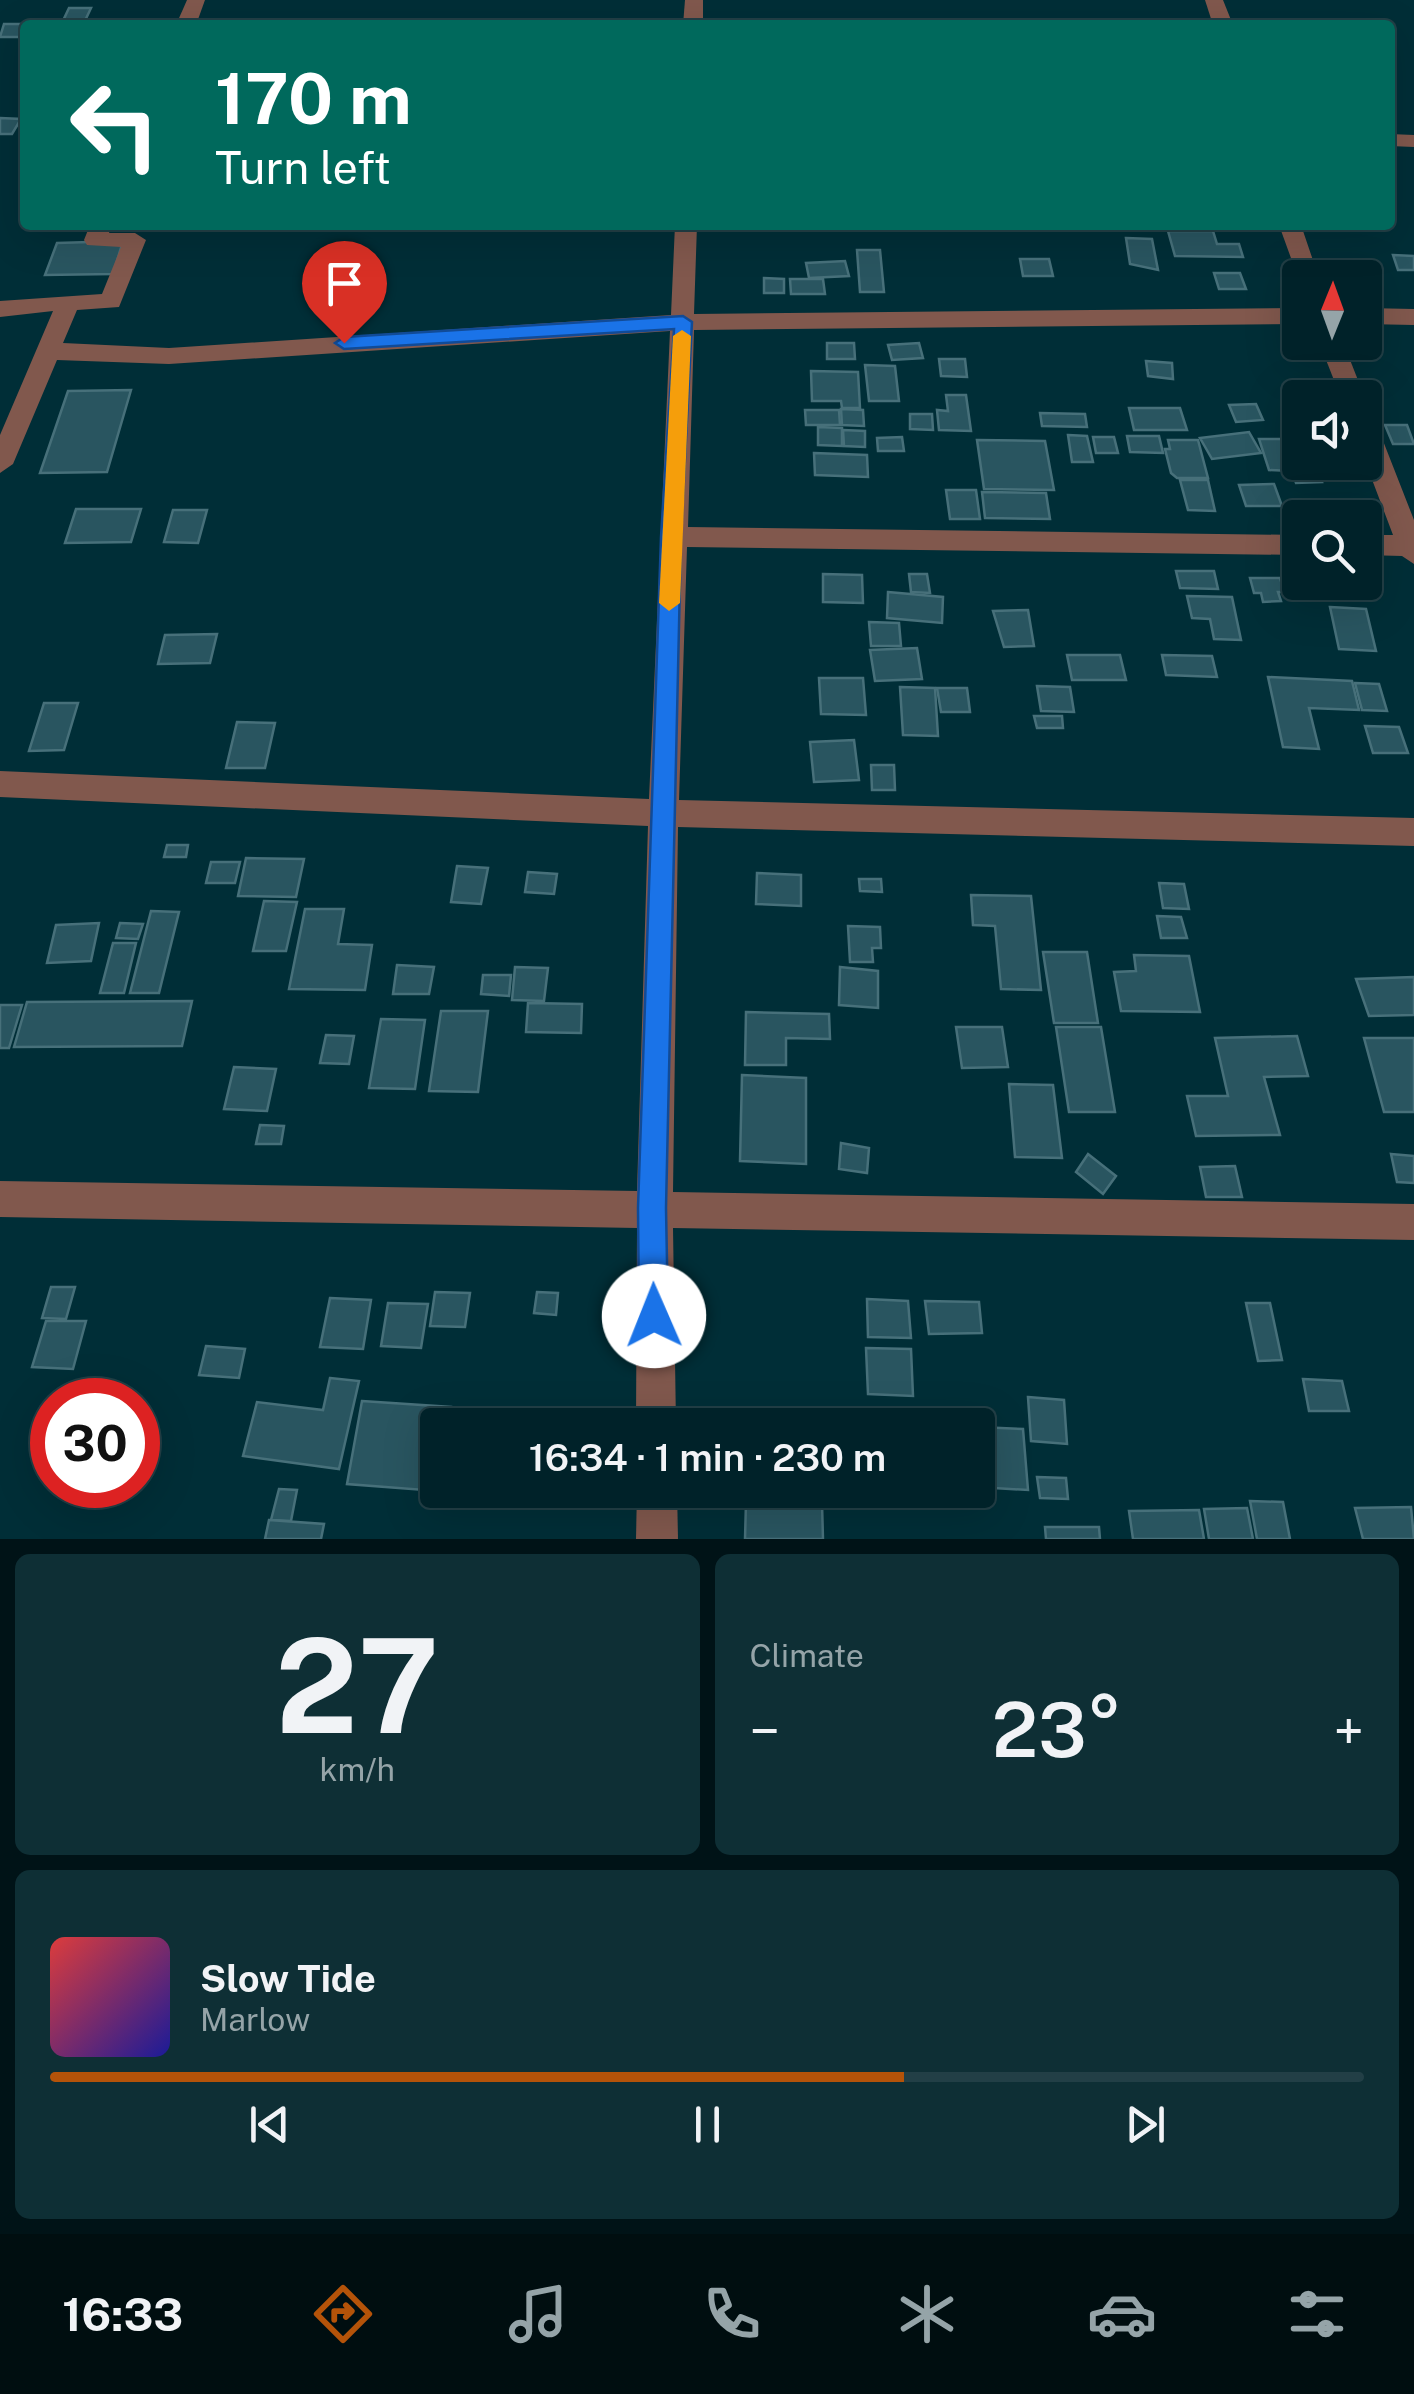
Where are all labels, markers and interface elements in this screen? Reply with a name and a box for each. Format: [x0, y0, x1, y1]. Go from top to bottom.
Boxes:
text: 170 m [215, 57, 412, 140]
icon: left [50, 60, 180, 190]
text: Turn left [215, 141, 391, 194]
pin [302, 241, 387, 344]
icon: arrive [317, 256, 372, 311]
north arrow [1282, 260, 1382, 360]
map controls [1282, 260, 1382, 600]
button: sound [1282, 380, 1382, 480]
button: search [1282, 500, 1382, 600]
position arrow [602, 1264, 706, 1368]
speed limit sign: 30 [30, 1378, 160, 1508]
text: 16:34 · 1 min · 230 m [529, 1435, 886, 1480]
text: 27 [275, 1610, 439, 1762]
text: Climate [750, 1637, 864, 1674]
text: 23° [992, 1686, 1122, 1774]
text: − [750, 1699, 780, 1763]
text: + [1333, 1699, 1364, 1763]
text: km/h [320, 1751, 395, 1788]
text: Slow Tide [200, 1956, 376, 2001]
text: Marlow [200, 2001, 310, 2038]
icon: previous [242, 2097, 297, 2152]
icon: pause [680, 2097, 735, 2152]
icon: next [1118, 2097, 1173, 2152]
icon: directions [308, 2279, 378, 2349]
icon: music [503, 2279, 573, 2349]
icon: phone [697, 2279, 767, 2349]
icon: climate [892, 2279, 962, 2349]
icon: car [1087, 2279, 1157, 2349]
icon: filters [1282, 2279, 1352, 2349]
text: 16:33 [62, 2288, 183, 2341]

